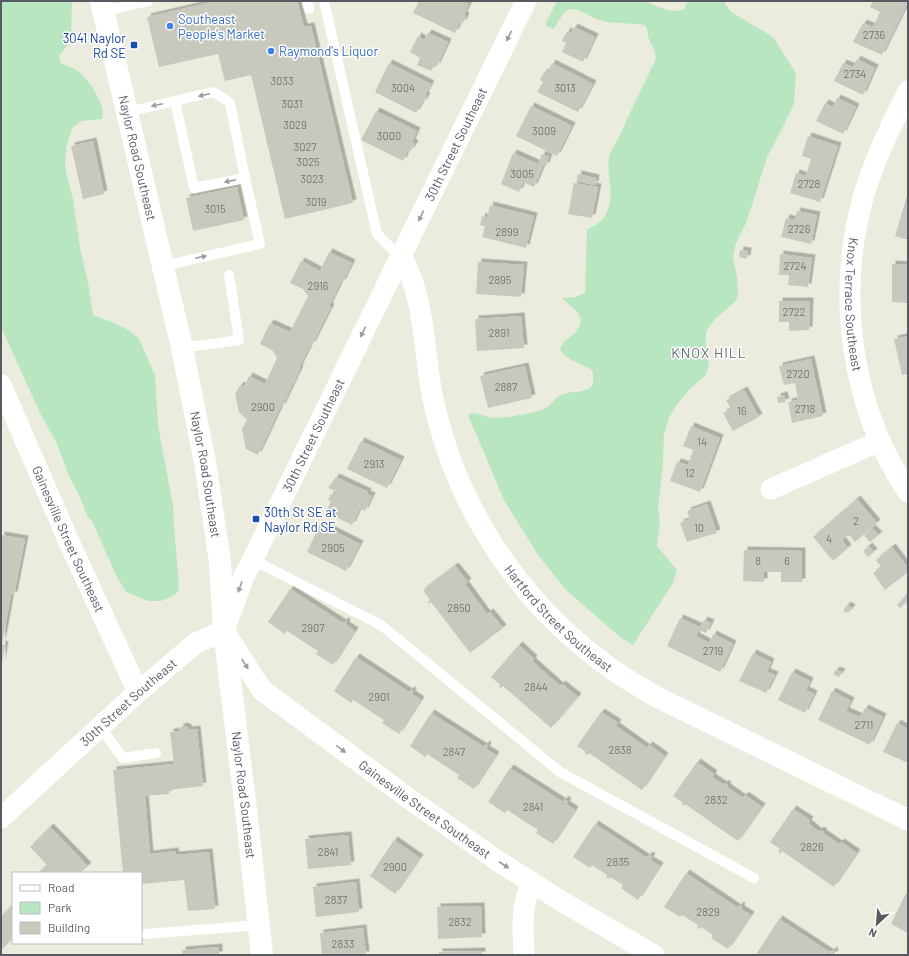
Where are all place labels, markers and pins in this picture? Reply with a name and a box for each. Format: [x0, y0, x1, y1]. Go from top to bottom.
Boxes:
place label: Southeast People's Market [178, 11, 265, 42]
marker: Southeast People's Market [165, 21, 175, 31]
place label: 3041 Naylor Rd SE [63, 30, 126, 61]
marker: 3041 Naylor Rd SE [129, 40, 139, 50]
place label: Raymond's Liquor [279, 43, 378, 59]
marker: Raymond's Liquor [266, 46, 276, 56]
place label: 30th St SE at Naylor Rd SE [264, 504, 337, 535]
marker: 30th St SE at Naylor Rd SE [251, 514, 261, 524]

